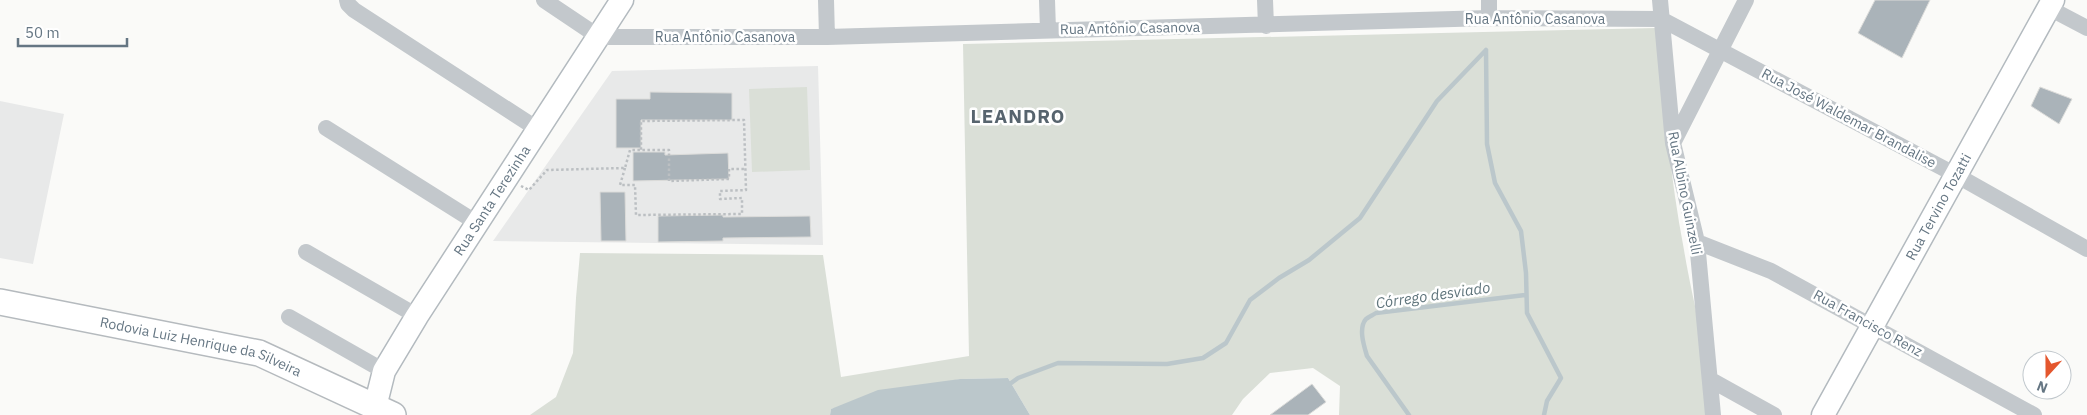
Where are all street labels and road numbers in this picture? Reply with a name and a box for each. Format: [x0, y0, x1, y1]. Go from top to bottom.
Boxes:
street label: Rua Antônio Casanova [1465, 10, 1606, 28]
street label: Rua Antônio Casanova [1060, 18, 1201, 38]
street label: Rua Antônio Casanova [655, 28, 796, 46]
street label: Rua José Waldemar Brandalise [1759, 64, 1940, 172]
street label: Rua Albino Guinzelli [1664, 130, 1706, 256]
street label: Rua Santa Terezinha [450, 141, 535, 259]
street label: Rua Tervino Tozatti [1902, 150, 1975, 263]
street label: Rua Francisco Renz [1810, 286, 1926, 361]
street label: Rodovia Luiz Henrique da Silveira [98, 313, 305, 381]

